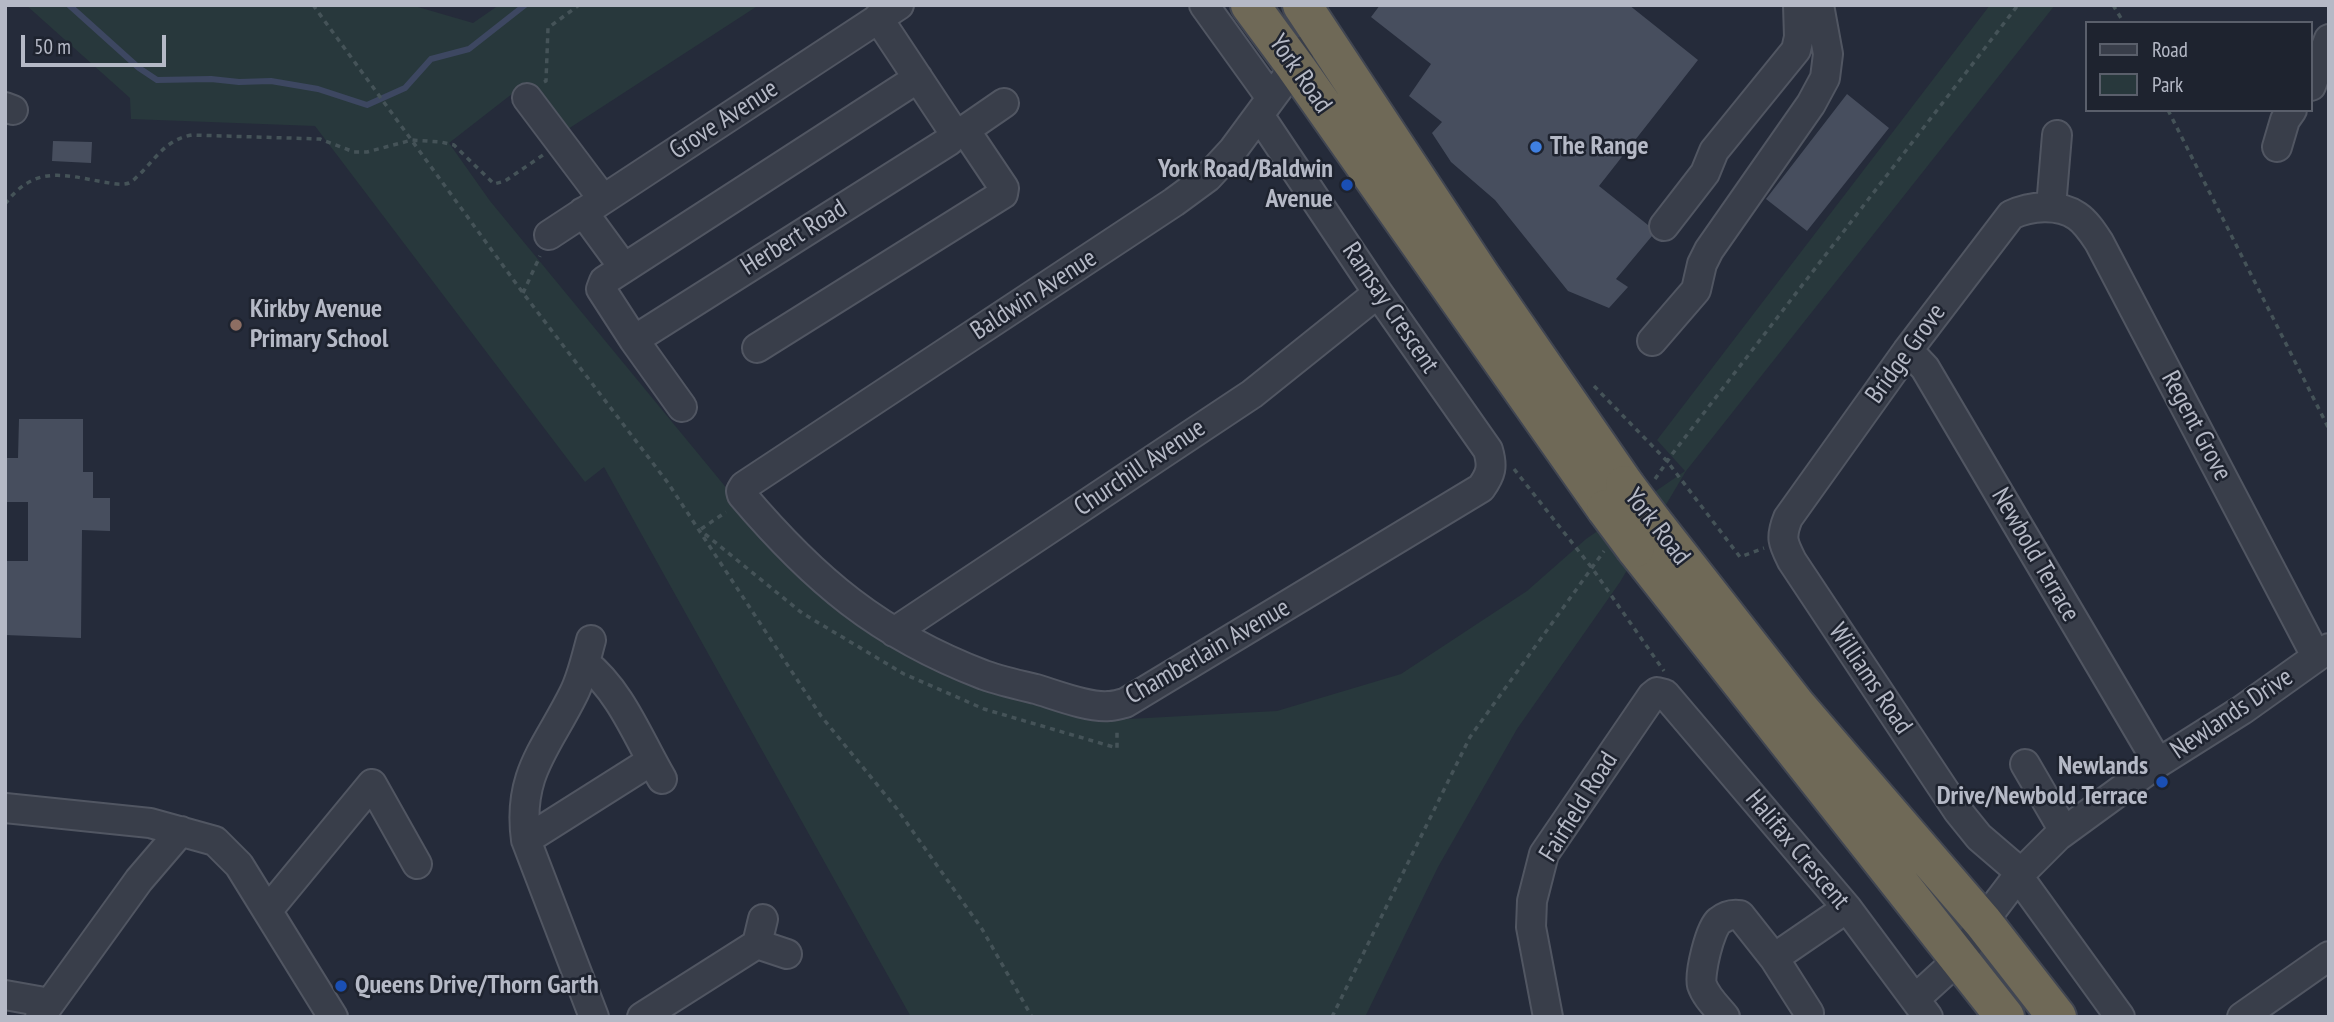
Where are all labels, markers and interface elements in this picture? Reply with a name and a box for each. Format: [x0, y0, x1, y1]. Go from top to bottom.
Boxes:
scale bar [24, 21, 170, 65]
legend [2086, 21, 2313, 112]
street label: York Road [1262, 29, 1338, 119]
text: 50 m [34, 33, 71, 60]
text: Road [2152, 36, 2188, 63]
text: Park [2152, 71, 2183, 98]
street label: Grove Avenue [664, 73, 784, 167]
place label: The Range [1550, 131, 1649, 163]
marker: The Range [1528, 139, 1544, 155]
place label: York Road/Baldwin Avenue [1158, 154, 1333, 216]
marker: York Road/Baldwin Avenue [1339, 177, 1355, 193]
street label: Herbert Road [735, 193, 853, 283]
street label: Ramsay Crescent [1335, 237, 1445, 379]
street label: Baldwin Avenue [965, 243, 1103, 347]
place label: Kirkby Avenue Primary School [250, 294, 388, 356]
street label: Bridge Grove [1859, 298, 1953, 410]
marker: Kirkby Avenue Primary School [228, 317, 244, 333]
street label: Regent Grove [2154, 366, 2238, 486]
street label: Churchill Avenue [1068, 413, 1212, 523]
street label: York Road [1618, 483, 1696, 571]
street label: Newbold Terrace [1984, 483, 2086, 627]
street label: Chamberlain Avenue [1120, 592, 1296, 712]
street label: Williams Road [1822, 618, 1918, 740]
street label: Newlands Drive [2165, 662, 2299, 766]
street label: Fairfield Road [1533, 746, 1625, 868]
place label: Newlands Drive/Newbold Terrace [1937, 751, 2148, 812]
marker: Newlands Drive/Newbold Terrace [2154, 774, 2170, 790]
street label: Halifax Crescent [1738, 784, 1856, 916]
place label: Queens Drive/Thorn Garth [355, 970, 599, 1002]
marker: Queens Drive/Thorn Garth [333, 978, 349, 994]

